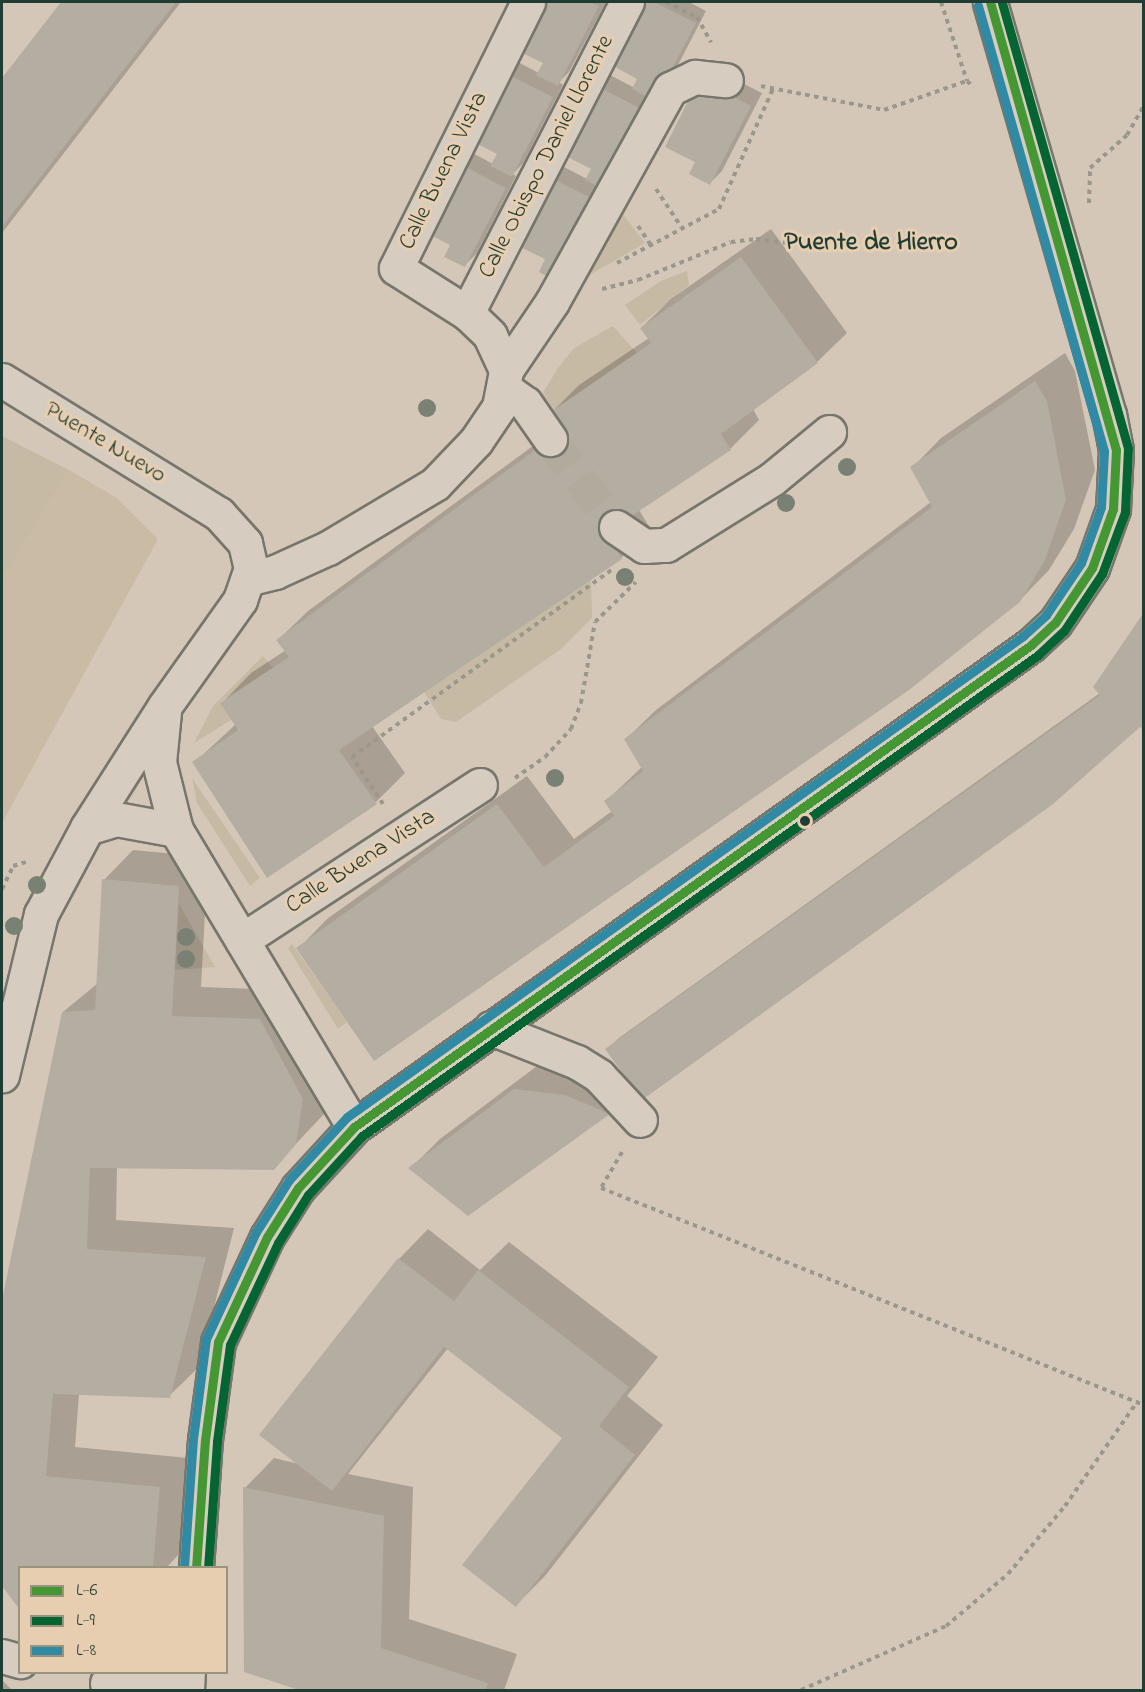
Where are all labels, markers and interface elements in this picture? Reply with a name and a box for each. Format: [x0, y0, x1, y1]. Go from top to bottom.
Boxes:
street label: Calle Obispo Daniel Llorente [473, 31, 621, 283]
street label: Calle Buena Vista [393, 87, 495, 255]
district label: Puente de Hierro [784, 228, 958, 260]
street label: Puente Nuevo [39, 396, 171, 490]
street label: Calle Buena Vista [281, 803, 441, 921]
unlabelled marker [799, 815, 811, 827]
legend [18, 1566, 228, 1674]
text: L-6 [76, 1578, 97, 1604]
text: L-9 [76, 1608, 95, 1634]
text: L-8 [76, 1638, 96, 1664]

